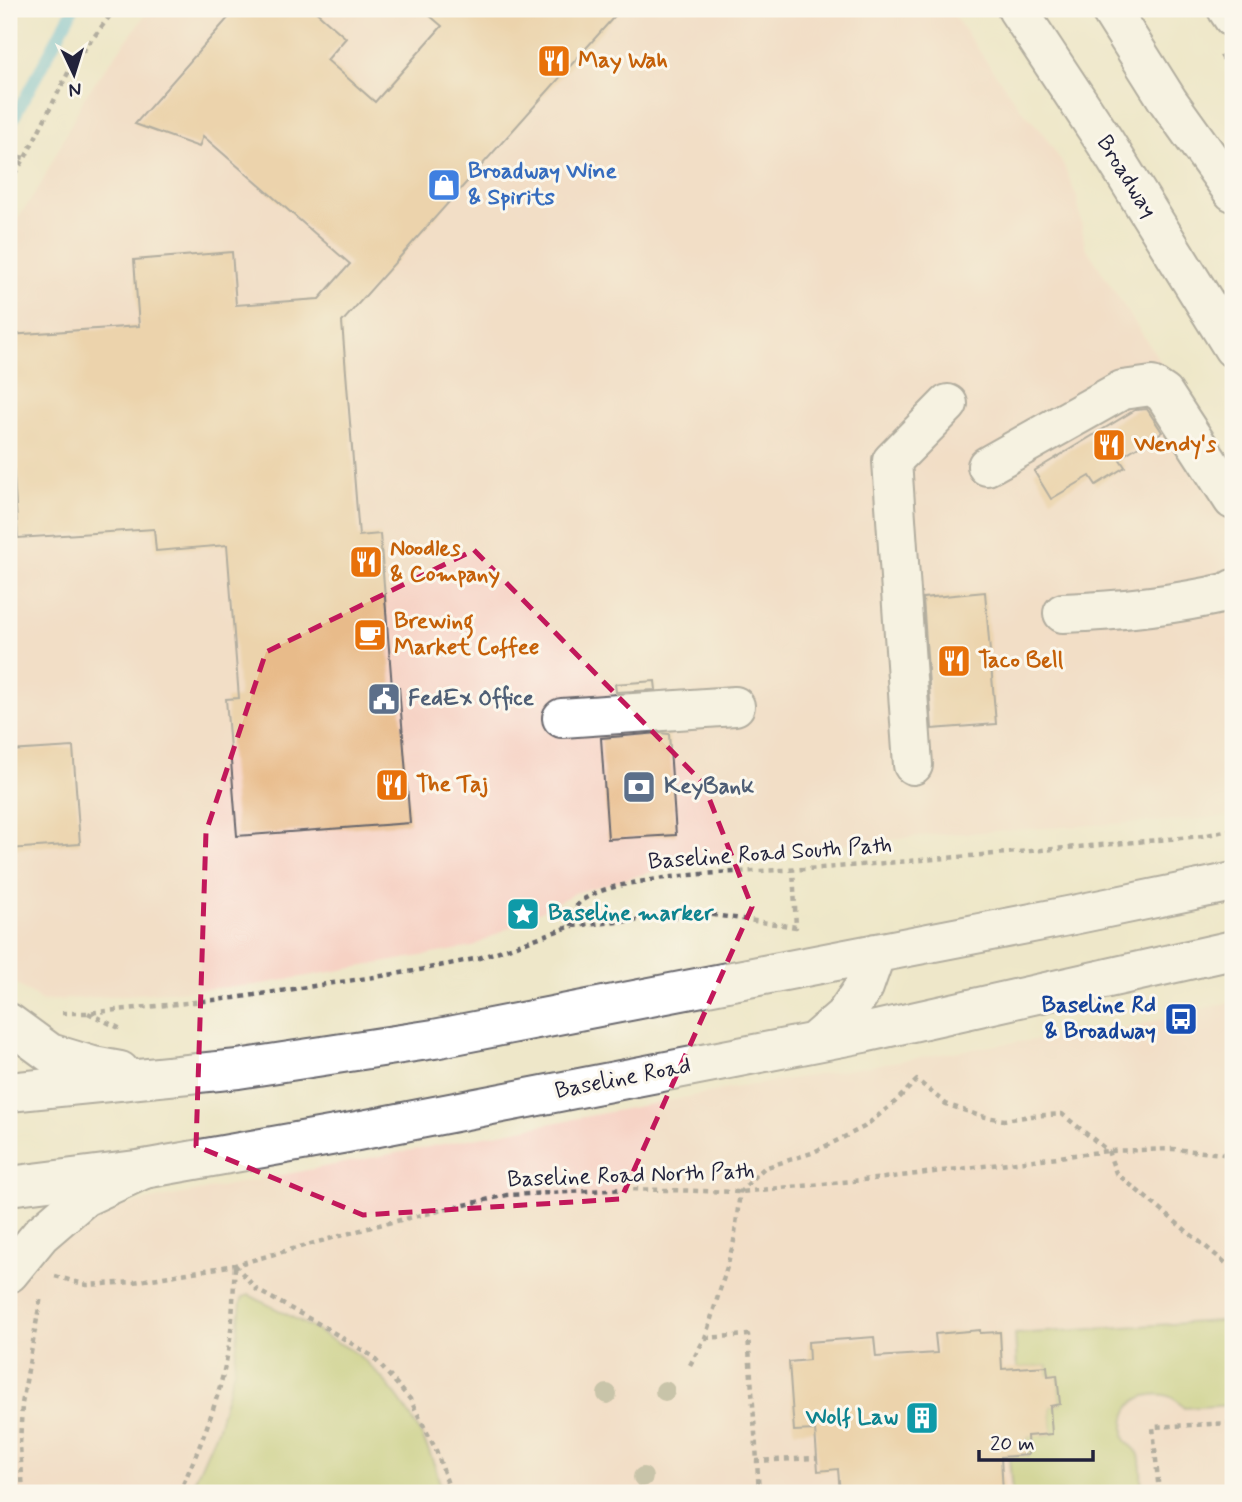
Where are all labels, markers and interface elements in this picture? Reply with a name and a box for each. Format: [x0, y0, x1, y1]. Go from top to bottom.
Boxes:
north arrow [38, 38, 108, 108]
restaurant icon: May Wah [535, 42, 573, 80]
place label: May Wah [578, 46, 668, 76]
text: N [68, 77, 82, 102]
street label: Broadway [1089, 130, 1163, 224]
place label: Broadway Wine & Spirits [468, 157, 617, 213]
shop icon: Broadway Wine & Spirits [425, 166, 463, 204]
restaurant icon: Wendy's [1090, 426, 1128, 464]
place label: Wendy's [1133, 430, 1217, 460]
place label: Noodles & Company [390, 534, 500, 590]
restaurant icon: Noodles & Company [347, 543, 385, 581]
place label: Brewing Market Coffee [394, 607, 539, 663]
cafe icon: Brewing Market Coffee [351, 616, 389, 654]
restaurant icon: Taco Bell [935, 642, 973, 680]
place label: Taco Bell [978, 646, 1064, 676]
public building icon: FedEx Office [365, 680, 403, 718]
place label: FedEx Office [408, 684, 535, 714]
restaurant icon: The Taj [373, 766, 411, 804]
bank icon: KeyBank [620, 768, 658, 806]
place label: The Taj [416, 770, 488, 800]
place label: KeyBank [664, 772, 754, 802]
street label: Baseline Road South Path [647, 831, 893, 877]
place icon: Baseline marker [504, 895, 542, 933]
place label: Baseline marker [548, 899, 715, 929]
place label: Baseline Rd & Broadway [1042, 991, 1156, 1047]
bus stop icon: Baseline Rd & Broadway [1162, 1000, 1200, 1038]
street label: Baseline Road [553, 1051, 693, 1107]
street label: Baseline Road North Path [507, 1157, 755, 1195]
building icon: Wolf Law [903, 1399, 941, 1437]
place label: Wolf Law [805, 1403, 898, 1433]
scale bar [979, 1418, 1093, 1462]
text: 20 m [990, 1430, 1035, 1458]

